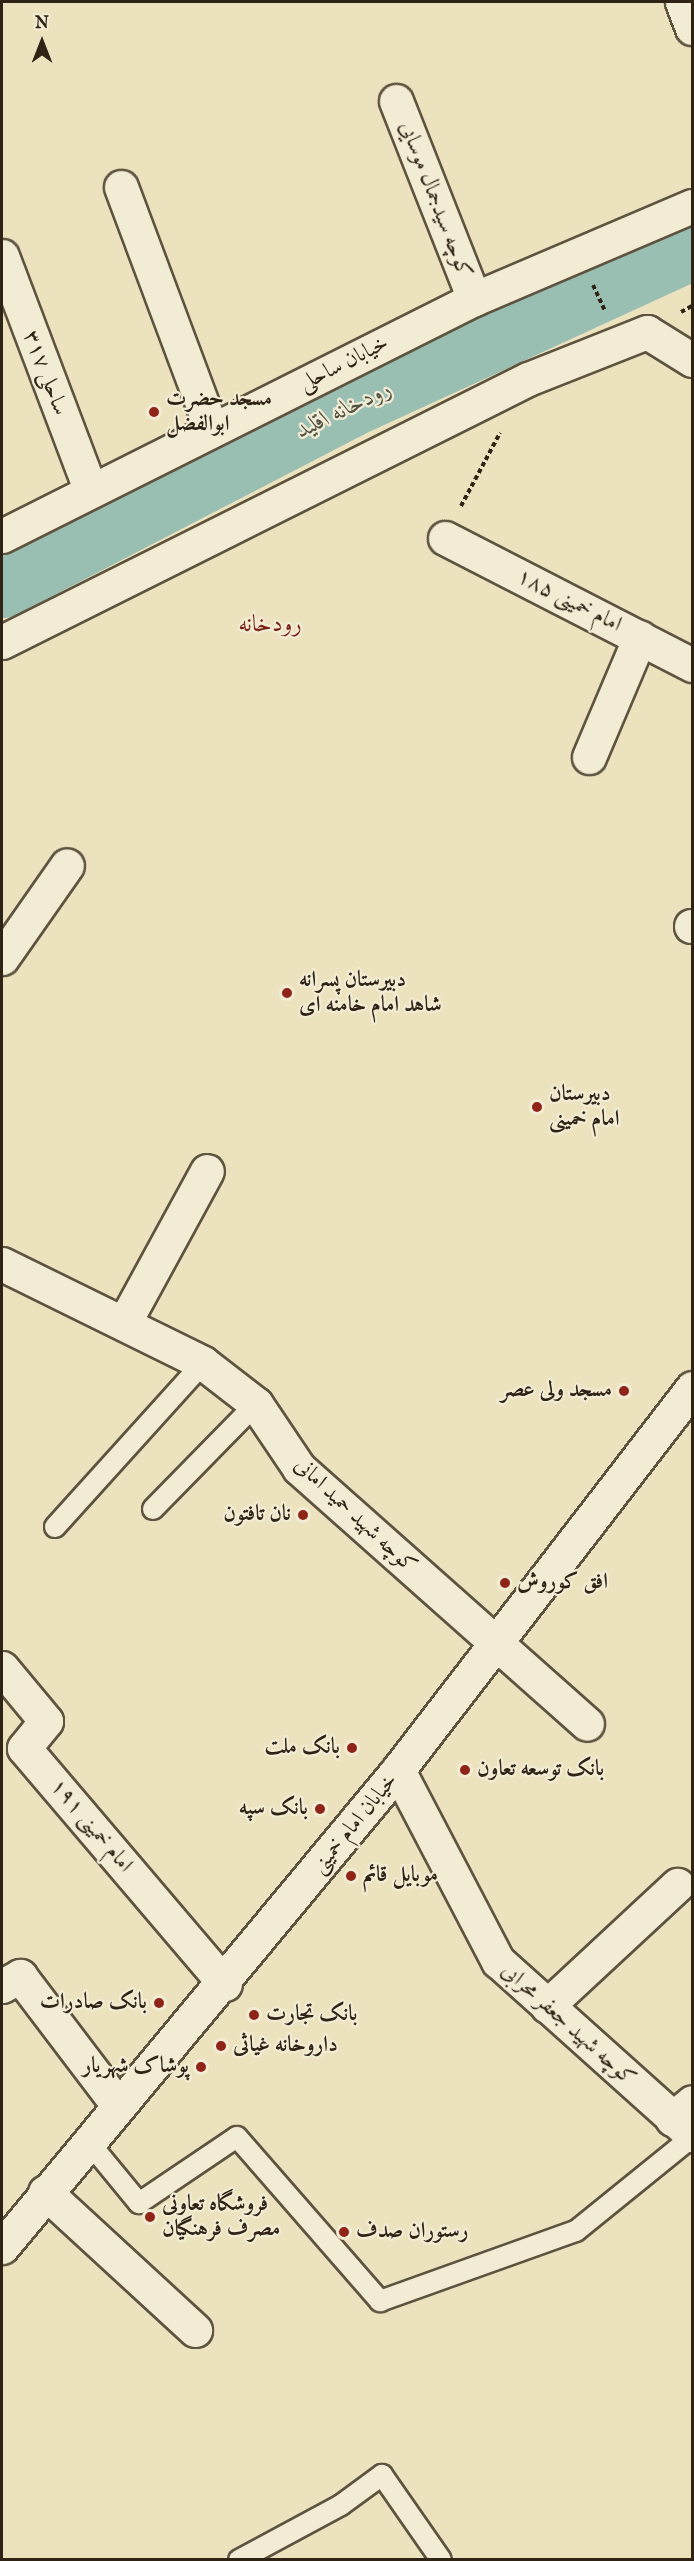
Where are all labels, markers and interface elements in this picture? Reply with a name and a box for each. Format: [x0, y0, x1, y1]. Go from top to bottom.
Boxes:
north arrow [12, 12, 72, 72]
text: N [35, 14, 49, 34]
street label: کوچه سیدجمال موسایی [393, 118, 477, 282]
street label: ساحلی ۳۱۷ [17, 327, 73, 419]
street label: خیابان ساحلی [295, 330, 393, 398]
water label: رودخانه اقلید [291, 375, 397, 445]
place label: مسجد حضرت ابوالفضل [166, 386, 272, 438]
marker: مسجد حضرت ابوالفضل [147, 405, 161, 419]
street label: امام خمینی ۱۸۵ [512, 563, 626, 639]
district label: رودخانه [238, 611, 302, 639]
place label: دبیرستان پسرانه شاهد امام خامنه ای [299, 967, 442, 1018]
marker: دبیرستان پسرانه شاهد امام خامنه ای [280, 986, 294, 1000]
place label: دبیرستان امام خمینی [549, 1081, 620, 1132]
marker: دبیرستان امام خمینی [530, 1100, 544, 1114]
place label: مسجد ولی عصر [501, 1378, 612, 1404]
marker: مسجد ولی عصر [617, 1384, 631, 1398]
street label: کوچه شهید حمید امانی [288, 1453, 422, 1579]
place label: نان تافتون [223, 1502, 291, 1528]
marker: نان تافتون [296, 1508, 310, 1522]
place label: افق کوروش [517, 1570, 608, 1596]
marker: افق کوروش [498, 1576, 512, 1590]
place label: بانک ملت [265, 1735, 340, 1761]
marker: بانک ملت [345, 1741, 359, 1755]
place label: بانک توسعه تعاون [477, 1757, 604, 1783]
marker: بانک توسعه تعاون [458, 1763, 472, 1777]
street label: خیابان امام خمینی [306, 1768, 404, 1880]
street label: امام خمینی ۱۹۱ [44, 1774, 138, 1878]
place label: بانک سپه [239, 1796, 308, 1822]
marker: بانک سپه [313, 1802, 327, 1816]
place label: موبایل قائم [363, 1863, 438, 1889]
marker: موبایل قائم [344, 1869, 358, 1883]
street label: کوچه شهید جعفر محرابی [495, 1958, 641, 2092]
place label: بانک صادرات [40, 1990, 147, 2016]
marker: بانک صادرات [152, 1996, 166, 2010]
place label: بانک تجارت [266, 2002, 357, 2028]
marker: بانک تجارت [247, 2008, 261, 2022]
place label: داروخانه غیاثی [233, 2033, 338, 2059]
marker: داروخانه غیاثی [214, 2039, 228, 2053]
place label: پوشاک شهریار [83, 2054, 189, 2080]
marker: پوشاک شهریار [194, 2060, 208, 2074]
place label: فروشگاه تعاونی مصرف فرهنگیان [162, 2191, 280, 2242]
marker: فروشگاه تعاونی مصرف فرهنگیان [143, 2210, 157, 2224]
place label: رستوران صدف [356, 2219, 469, 2245]
marker: رستوران صدف [337, 2225, 351, 2239]

